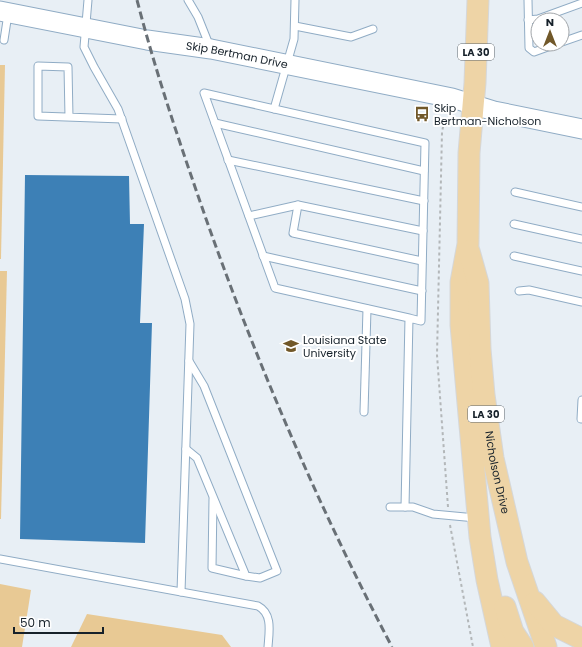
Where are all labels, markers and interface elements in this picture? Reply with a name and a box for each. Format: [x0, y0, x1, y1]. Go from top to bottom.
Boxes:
north arrow [530, 12, 570, 52]
text: N [546, 14, 554, 30]
street label: Skip Bertman Drive [185, 38, 289, 72]
road number: LA 30 [458, 44, 494, 60]
place label: Skip Bertman-Nicholson [434, 100, 541, 129]
bus stop icon: Skip Bertman-Nicholson [413, 105, 431, 123]
place label: Louisiana State University [303, 332, 387, 361]
school or university icon: Louisiana State University [282, 337, 300, 355]
road number: LA 30 [468, 406, 504, 422]
street label: Nicholson Drive [481, 430, 514, 516]
scale bar [14, 609, 103, 635]
text: 50 m [20, 614, 51, 631]

